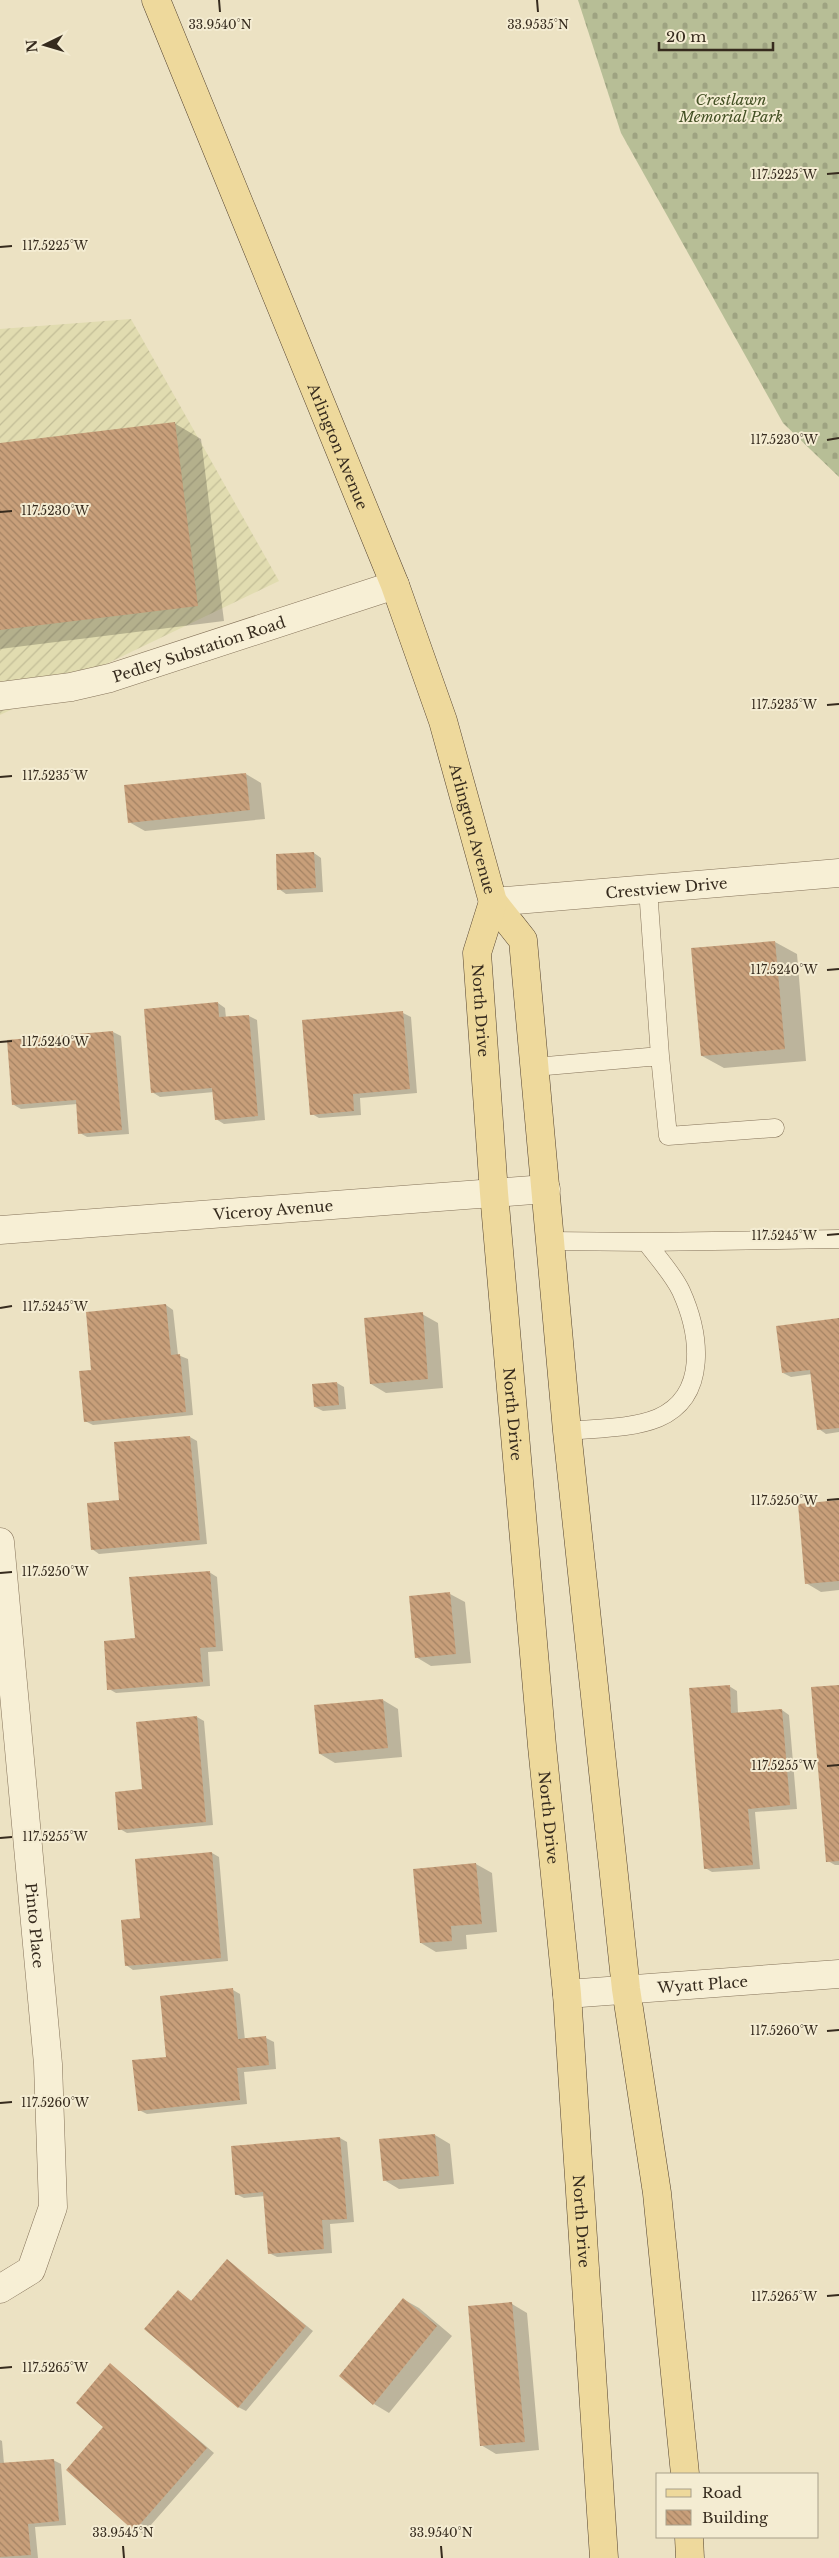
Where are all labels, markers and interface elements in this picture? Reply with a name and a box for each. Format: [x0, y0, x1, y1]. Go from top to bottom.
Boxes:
text: 33.9540°N [188, 17, 252, 32]
text: 33.9535°N [507, 17, 569, 32]
north arrow [20, 20, 70, 70]
scale bar [659, 20, 773, 52]
text: 20 m [666, 27, 706, 46]
text: N [23, 39, 42, 53]
park label: Crestlawn Memorial Park [678, 90, 783, 126]
text: 117.5225°W [751, 167, 818, 182]
text: 117.5225°W [22, 238, 89, 253]
street label: Arlington Avenue [304, 379, 373, 512]
text: 117.5230°W [750, 432, 819, 447]
text: 117.5230°W [21, 503, 90, 518]
street label: Pedley Substation Road [110, 612, 288, 686]
text: 117.5235°W [751, 697, 818, 712]
street label: Arlington Avenue [445, 760, 500, 896]
text: 117.5235°W [22, 768, 89, 783]
street label: Crestview Drive [605, 873, 728, 902]
text: 117.5240°W [750, 962, 819, 977]
street label: North Drive [468, 963, 494, 1058]
text: 117.5240°W [21, 1034, 90, 1049]
street label: Viceroy Avenue [212, 1196, 334, 1224]
text: 117.5245°W [751, 1228, 818, 1243]
text: 117.5245°W [22, 1299, 89, 1314]
street label: North Drive [500, 1367, 527, 1461]
text: 117.5250°W [750, 1493, 818, 1508]
text: 117.5250°W [21, 1564, 89, 1579]
text: 117.5255°W [751, 1758, 818, 1773]
street label: North Drive [535, 1770, 563, 1865]
text: 117.5255°W [22, 1829, 89, 1844]
street label: Pinto Place [22, 1882, 49, 1969]
street label: Wyatt Place [656, 1971, 749, 1997]
text: 117.5260°W [750, 2023, 819, 2038]
text: 117.5260°W [21, 2095, 90, 2110]
street label: North Drive [569, 2174, 594, 2268]
text: 117.5265°W [751, 2289, 818, 2304]
text: 117.5265°W [22, 2360, 89, 2375]
legend [656, 2473, 819, 2538]
text: Road [702, 2483, 742, 2502]
text: Building [702, 2508, 769, 2527]
text: 33.9545°N [92, 2525, 154, 2540]
text: 33.9540°N [409, 2525, 473, 2540]

